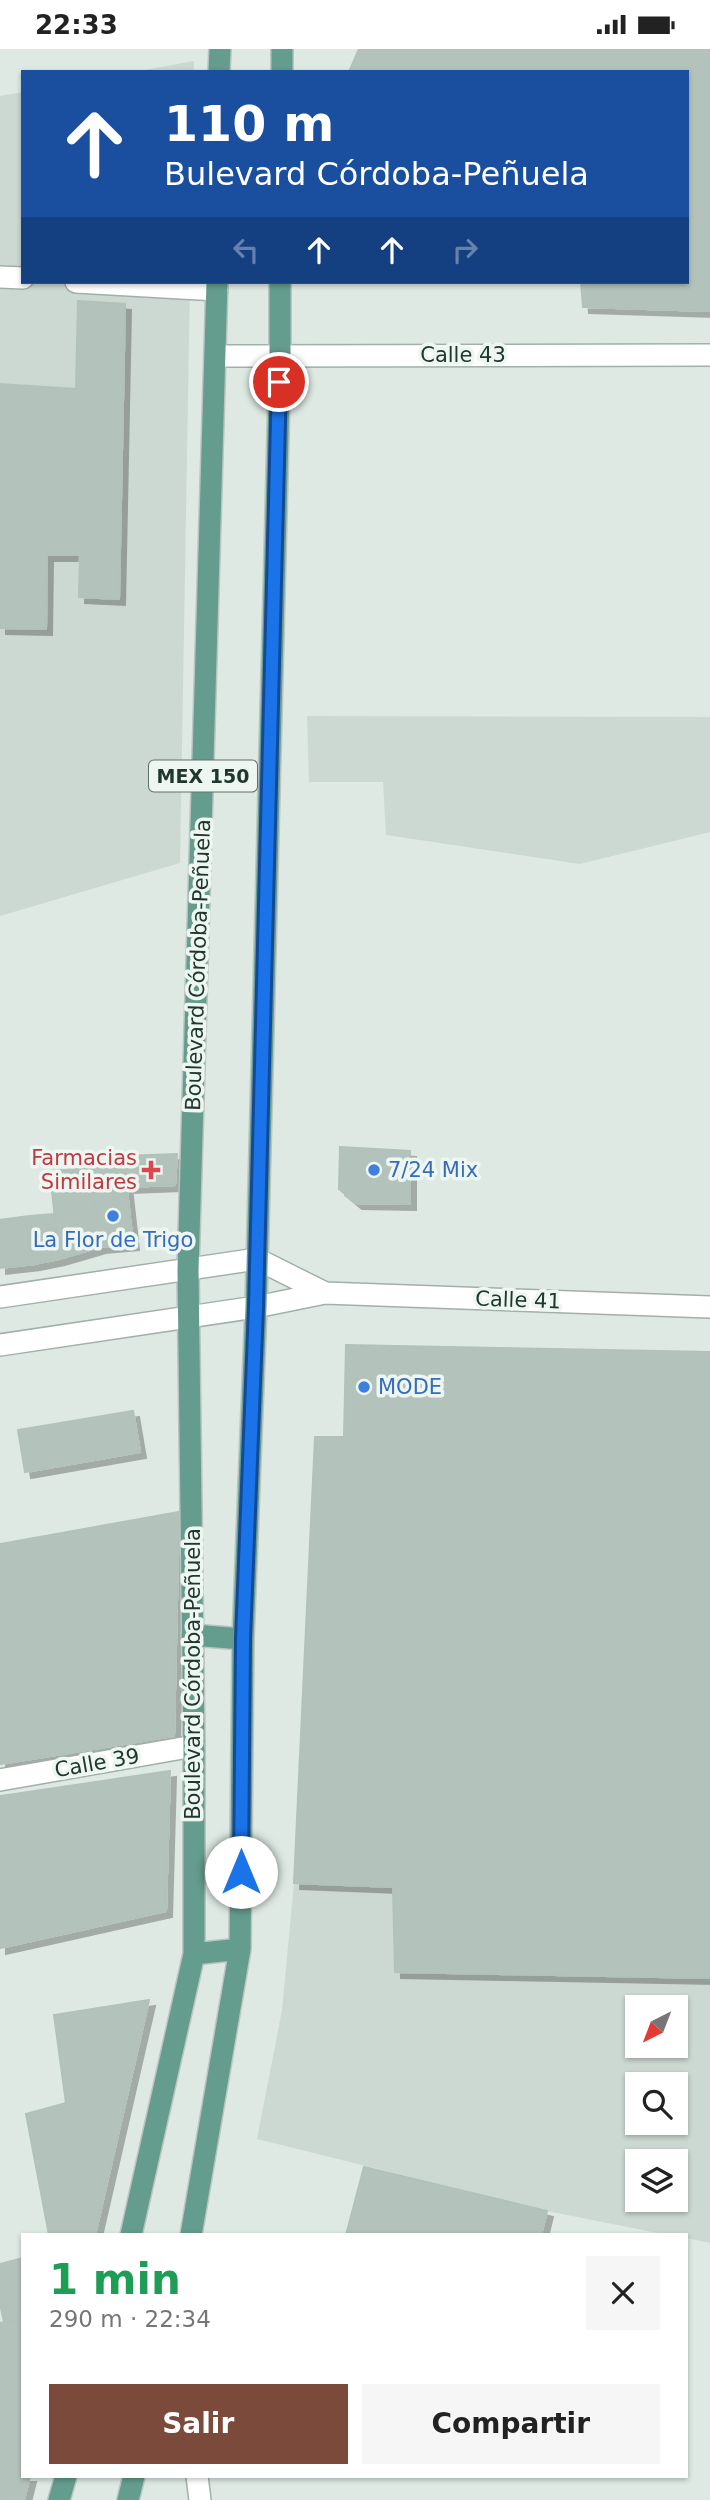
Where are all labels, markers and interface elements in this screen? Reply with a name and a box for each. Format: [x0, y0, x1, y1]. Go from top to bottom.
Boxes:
text: 22:33 [35, 10, 118, 40]
text: 110 m [164, 96, 334, 153]
icon: ahead [49, 98, 140, 189]
text: Bulevard Córdoba-Peñuela [164, 155, 589, 193]
icon: left [227, 231, 265, 269]
icon: ahead [300, 231, 338, 269]
icon: ahead [373, 231, 411, 269]
icon: right [446, 231, 484, 269]
street label: Calle 43 [420, 343, 506, 367]
pin [249, 352, 309, 412]
icon: arrive [260, 363, 298, 401]
road number: MEX 150 [149, 761, 257, 791]
street label: Boulevard Córdoba-Peñuela [181, 819, 215, 1111]
place label: Farmacias Similares [31, 1146, 137, 1194]
place label: 7/24 Mix [388, 1158, 478, 1182]
marker: Farmacias Similares [143, 1162, 159, 1178]
marker: 7/24 Mix [366, 1162, 382, 1178]
marker: La Flor de Trigo [105, 1208, 121, 1224]
place label: La Flor de Trigo [33, 1228, 193, 1252]
street label: Calle 41 [475, 1287, 561, 1313]
place label: MODE [378, 1375, 442, 1399]
marker: MODE [356, 1379, 372, 1395]
street label: Boulevard Córdoba-Peñuela [181, 1528, 205, 1820]
street label: Calle 39 [53, 1744, 141, 1782]
position arrow [204, 1835, 278, 1909]
north arrow [625, 1995, 688, 2058]
map controls [625, 1995, 688, 2212]
button: search [625, 2072, 688, 2135]
button: layers [625, 2149, 688, 2212]
text: 1 min [49, 2255, 181, 2304]
button: close [586, 2256, 660, 2330]
text: 290 m · 22:34 [49, 2306, 211, 2332]
button: Salir [49, 2384, 348, 2464]
button: Compartir [362, 2384, 660, 2464]

